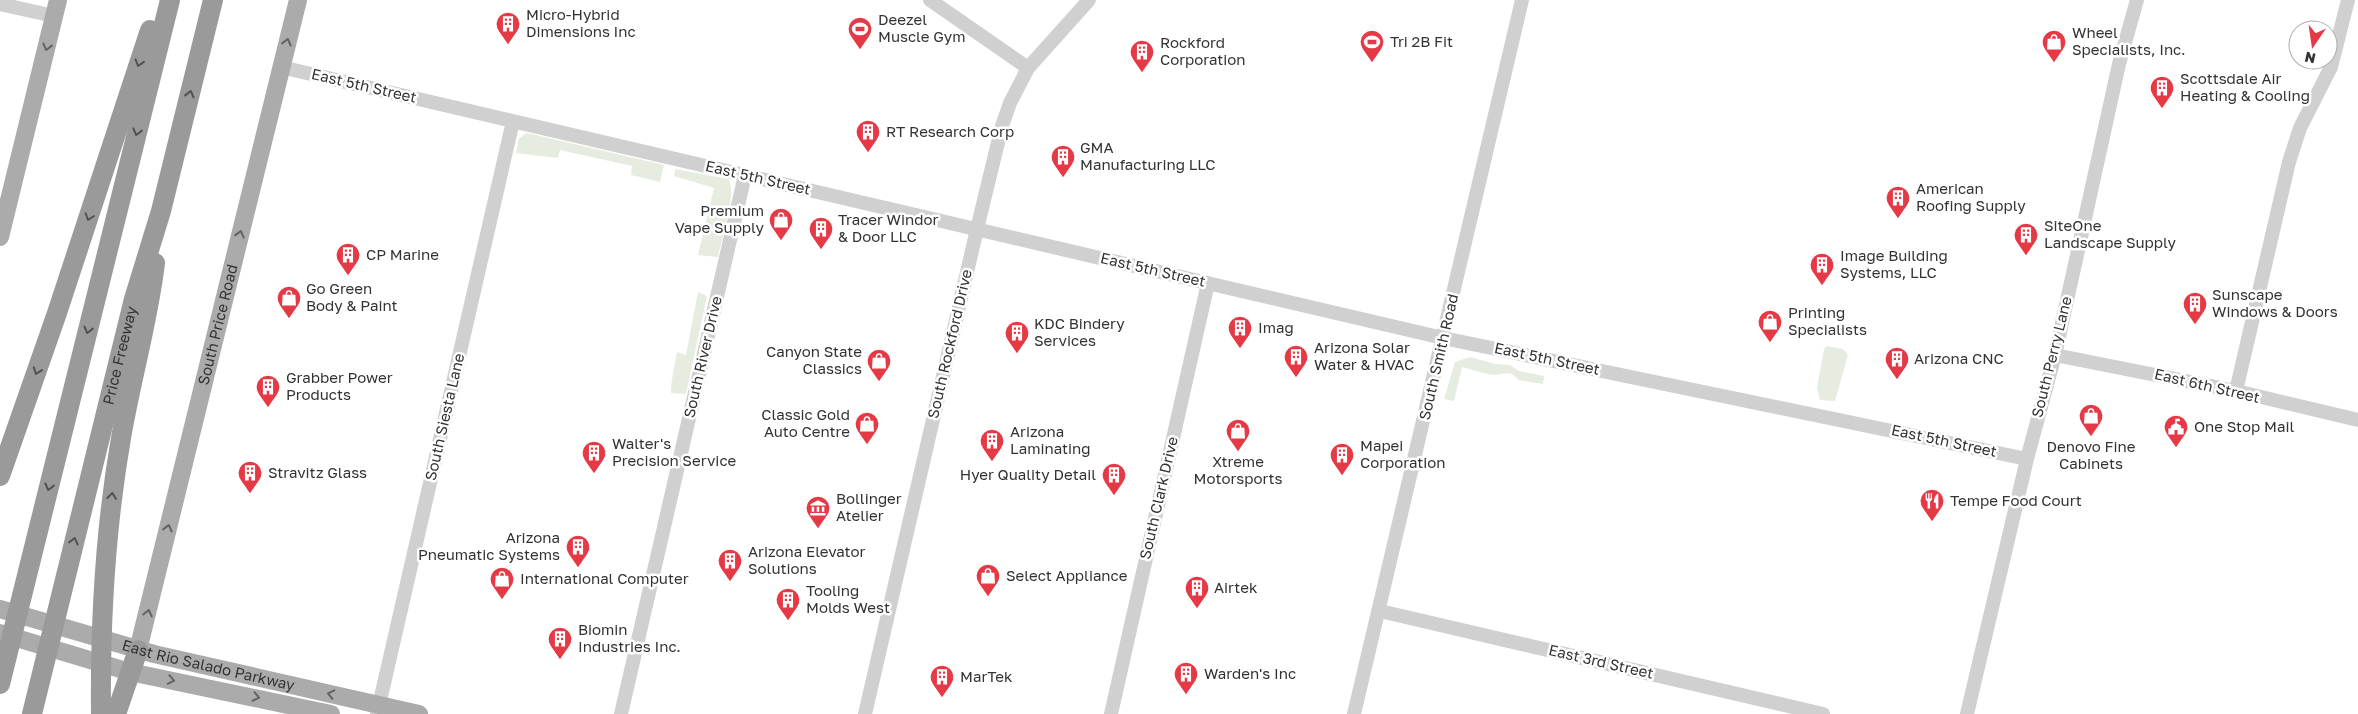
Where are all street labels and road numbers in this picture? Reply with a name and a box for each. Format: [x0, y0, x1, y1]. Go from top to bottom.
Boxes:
street label: East 5th Street [310, 64, 419, 106]
street label: East 5th Street [704, 156, 813, 198]
street label: East 5th Street [1099, 248, 1208, 290]
street label: South Price Road [194, 262, 241, 387]
street label: South Rockford Drive [923, 267, 975, 420]
street label: South Smith Road [1415, 292, 1461, 422]
street label: South River Drive [679, 294, 725, 419]
street label: South Perry Lane [2027, 294, 2075, 419]
street label: Price Freeway [98, 304, 140, 406]
street label: East 5th Street [1493, 338, 1602, 378]
street label: South Siesta Lane [421, 351, 468, 482]
street label: East 6th Street [2153, 364, 2262, 406]
street label: East 5th Street [1890, 420, 1999, 460]
street label: South Clark Drive [1135, 434, 1181, 561]
street label: East Rio Salado Parkway [120, 635, 297, 694]
street label: East 3rd Street [1547, 640, 1655, 682]

